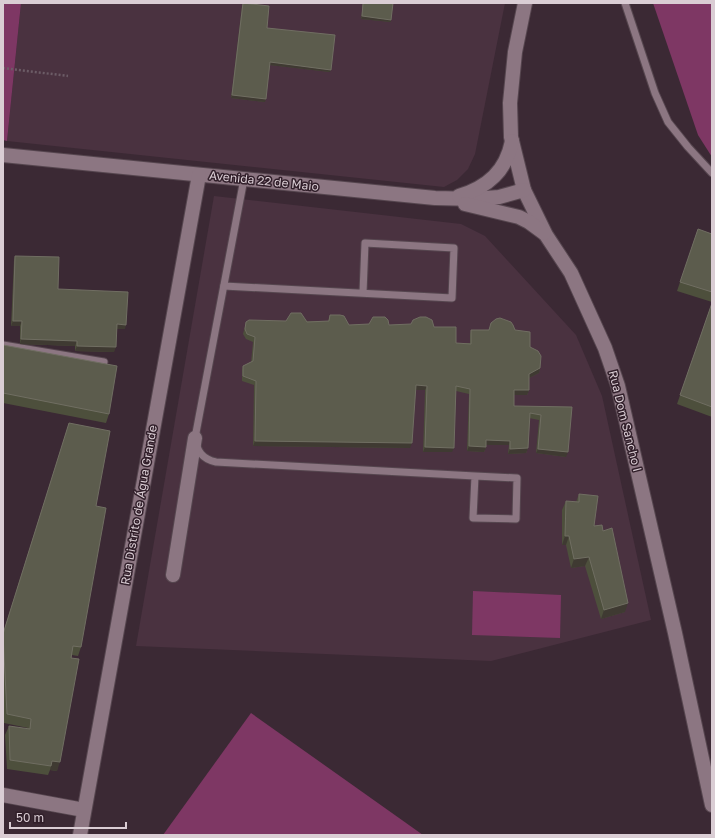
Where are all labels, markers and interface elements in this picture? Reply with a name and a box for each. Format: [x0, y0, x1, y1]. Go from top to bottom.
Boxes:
street label: Avenida 22 de Maio [208, 167, 320, 194]
street label: Rua Dom Sancho I [606, 369, 645, 473]
street label: Rua Distrito de Água Grande [117, 424, 160, 586]
scale bar [10, 804, 126, 830]
text: 50 m [16, 810, 44, 825]

